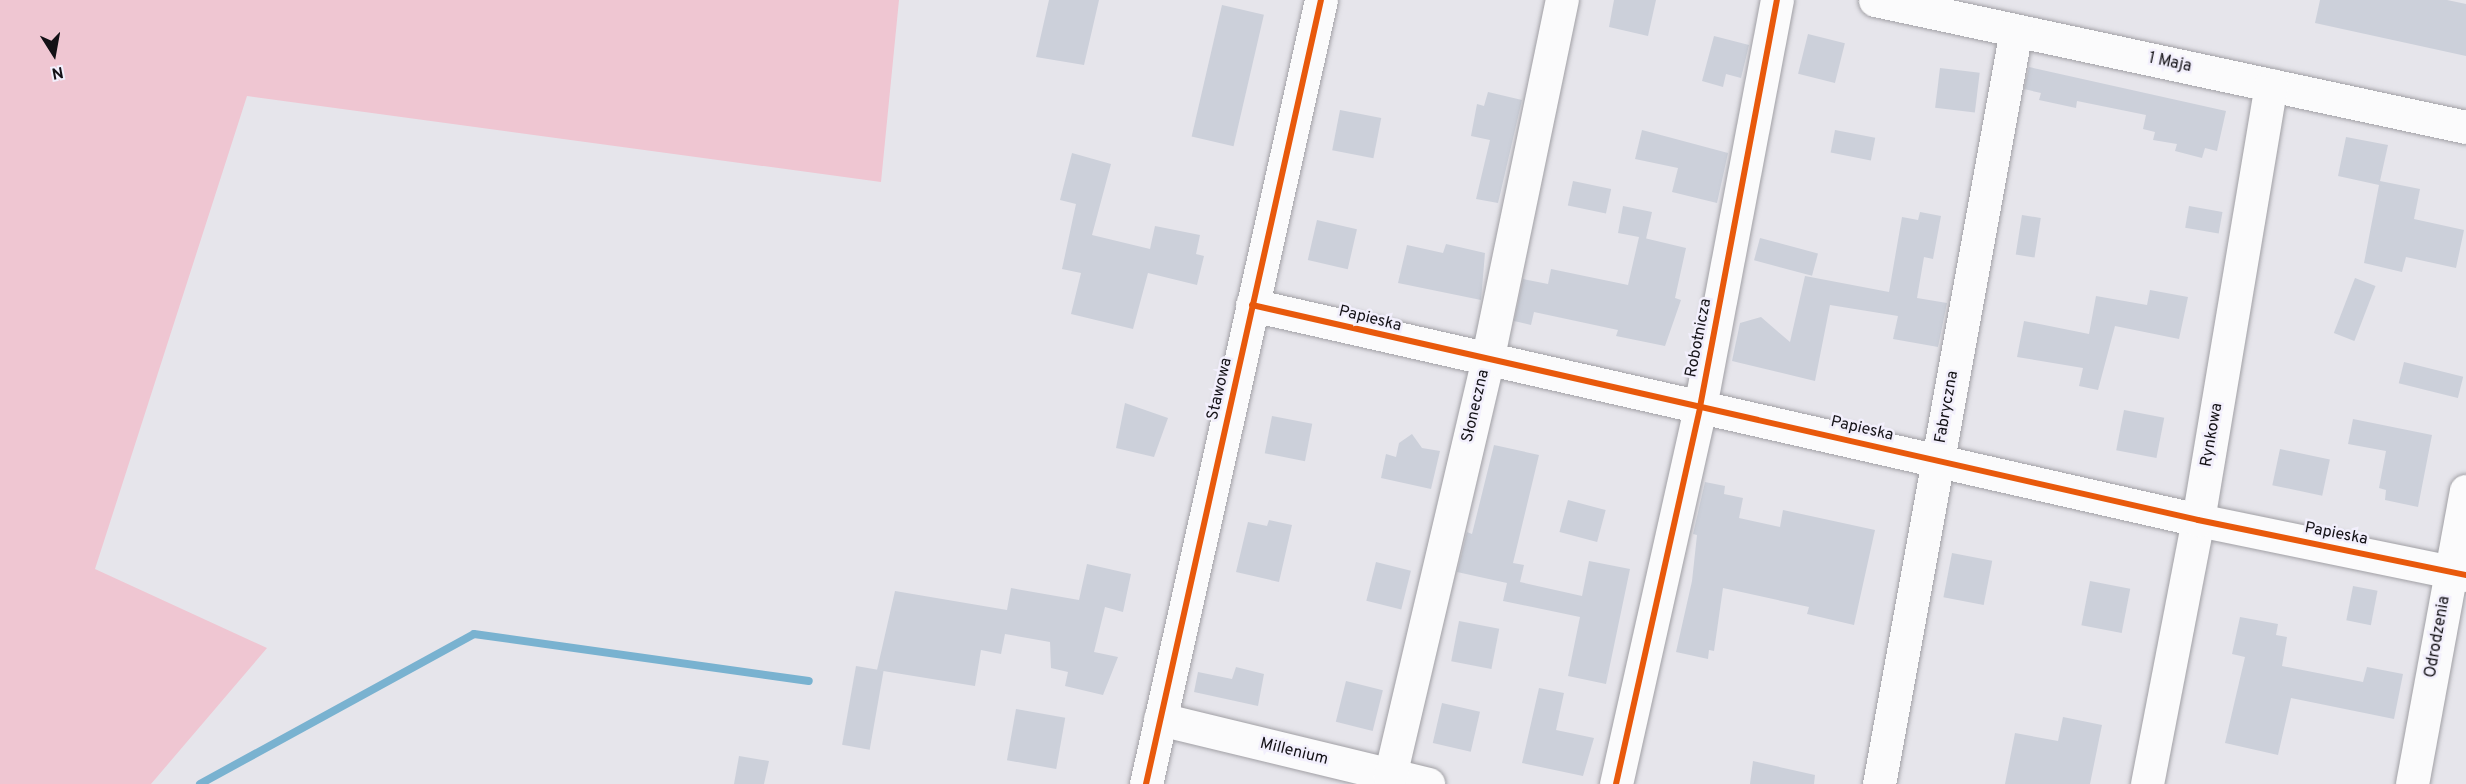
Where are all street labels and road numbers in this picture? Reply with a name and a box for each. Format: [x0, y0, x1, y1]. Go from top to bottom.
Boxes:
street label: 1 Maja [2147, 49, 2193, 77]
street label: Robotnicza [1682, 297, 1716, 379]
street label: Papieska [1337, 302, 1403, 336]
street label: Stawowa [1204, 356, 1236, 422]
street label: Słoneczna [1458, 368, 1494, 444]
street label: Fabryczna [1931, 369, 1963, 445]
street label: Rynkowa [2197, 402, 2227, 468]
street label: Papieska [1829, 412, 1895, 446]
street label: Papieska [2303, 518, 2369, 550]
street label: Odrodzenia [2421, 595, 2455, 679]
street label: Millenium [1258, 734, 1330, 770]

